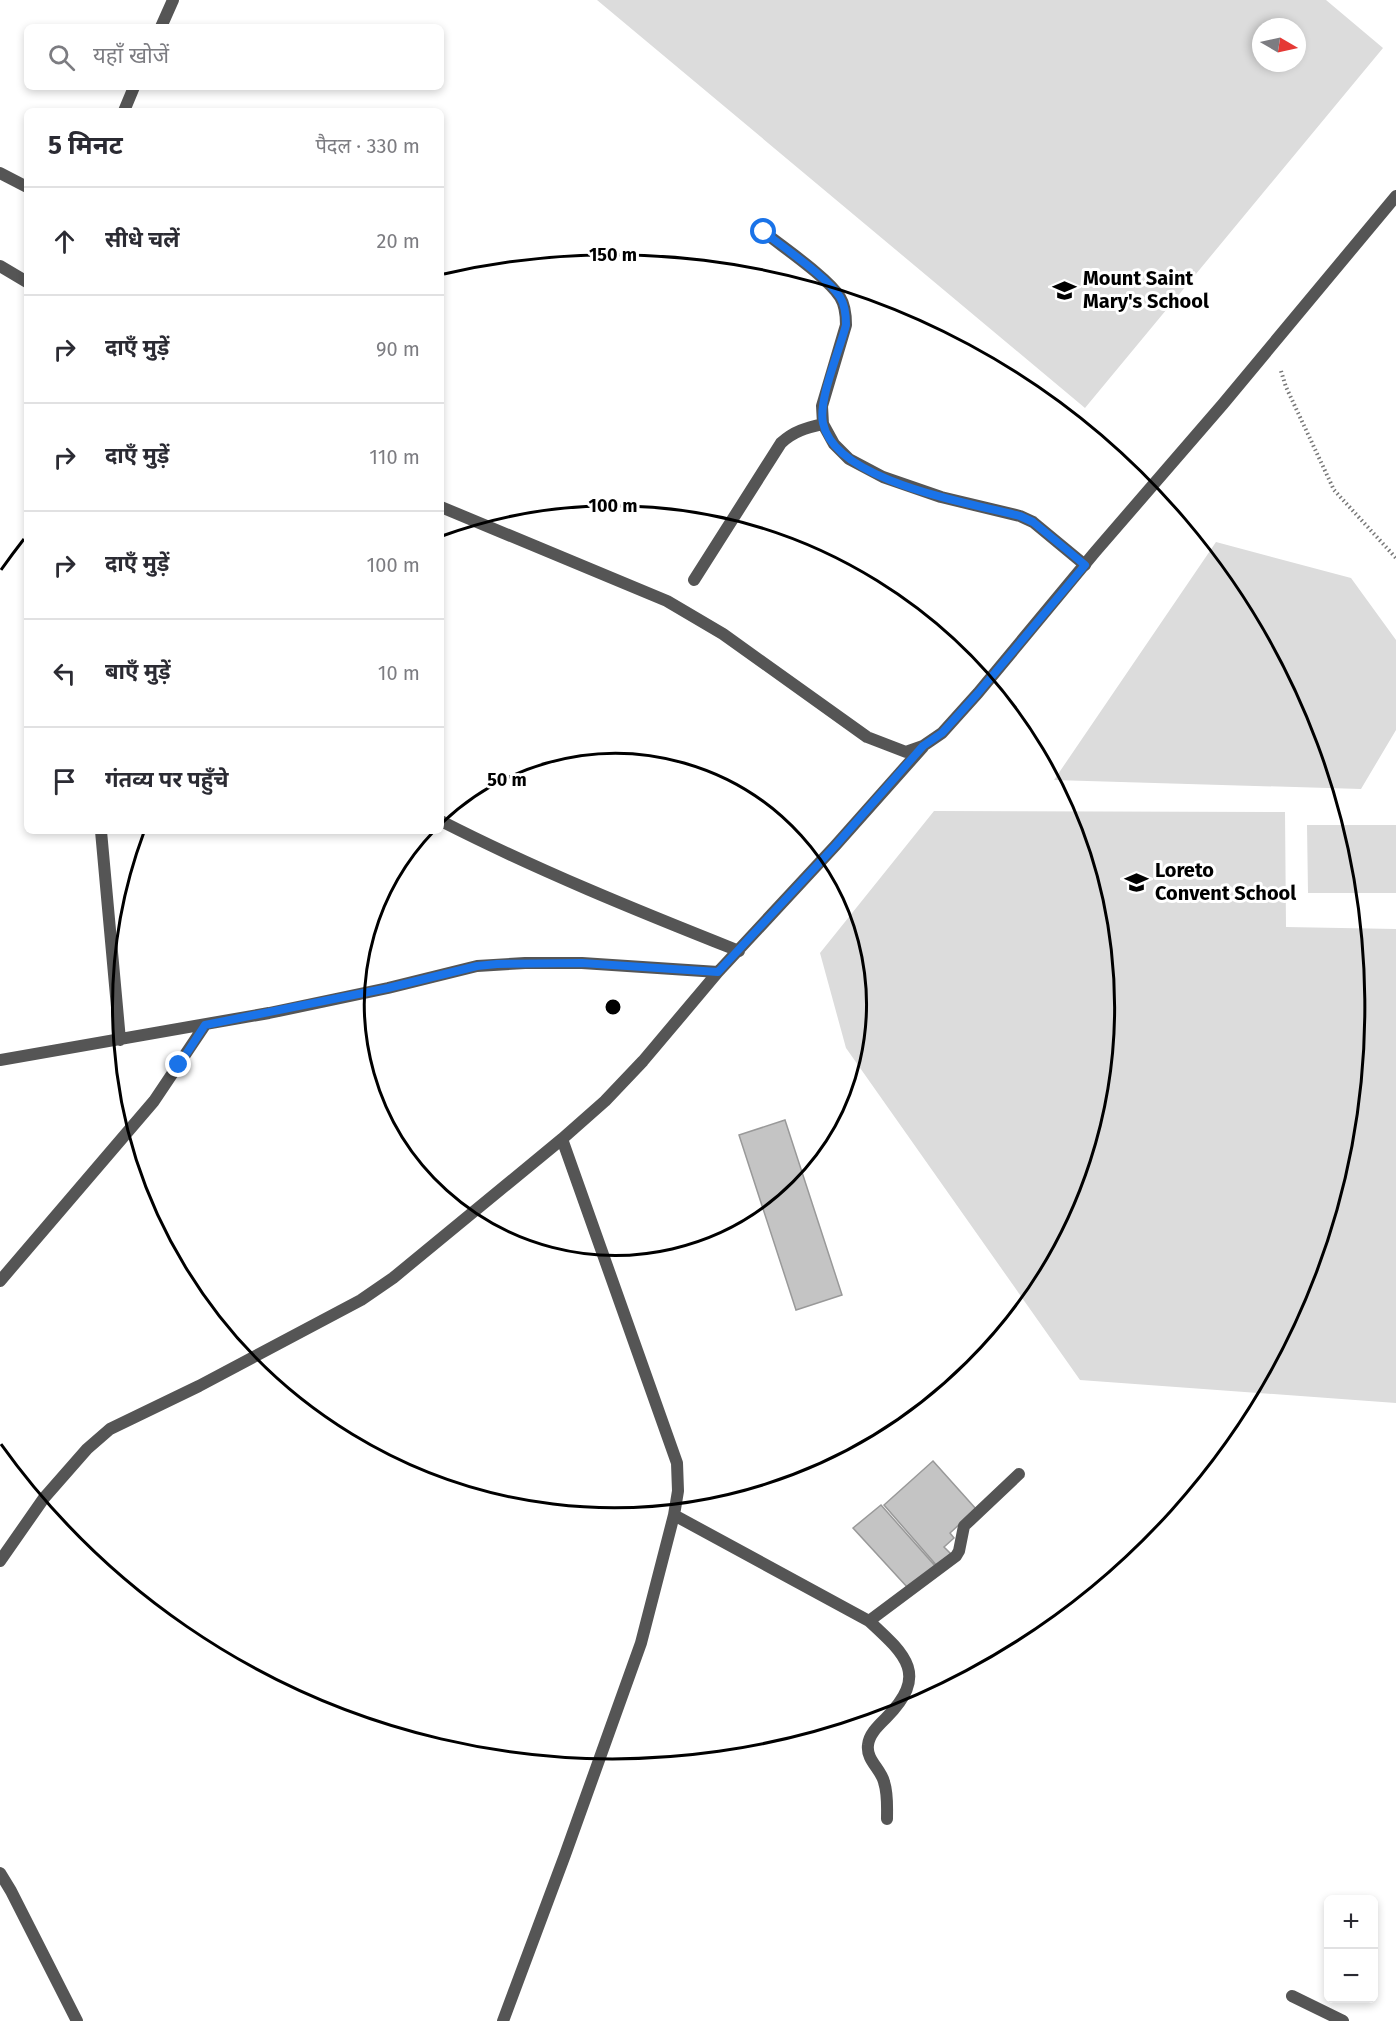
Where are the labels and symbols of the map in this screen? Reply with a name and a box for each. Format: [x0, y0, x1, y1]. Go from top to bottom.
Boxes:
north arrow [1252, 18, 1306, 72]
route start [750, 218, 776, 244]
text: 150 m [589, 244, 637, 266]
place label: Mount Saint Mary's School [1083, 266, 1209, 313]
school or university icon: Mount Saint Mary's School [1052, 277, 1078, 303]
text: 100 m [589, 495, 637, 517]
text: 50 m [487, 769, 527, 791]
place label: Loreto Convent School [1155, 858, 1296, 905]
school or university icon: Loreto Convent School [1124, 869, 1150, 895]
centre of rings [603, 997, 623, 1017]
route end [165, 1051, 191, 1077]

